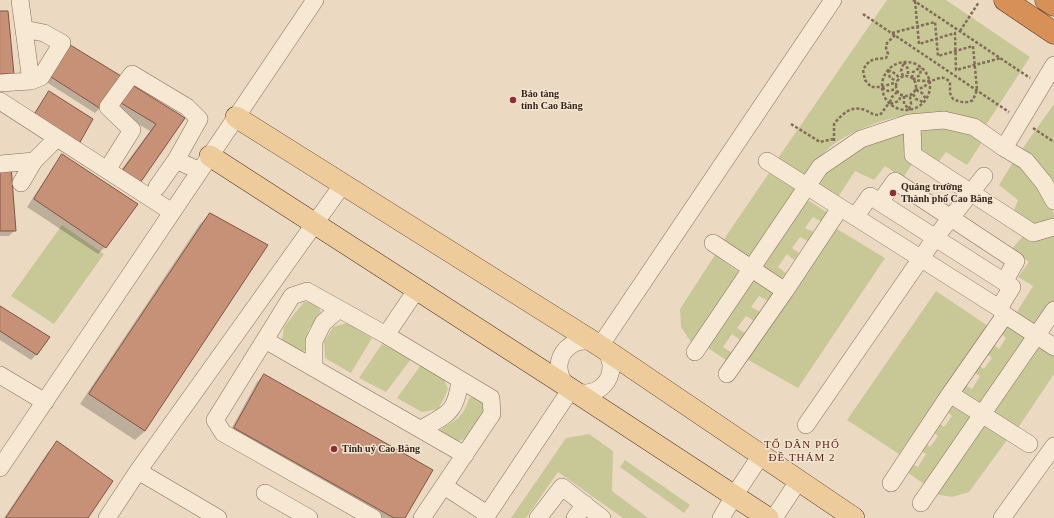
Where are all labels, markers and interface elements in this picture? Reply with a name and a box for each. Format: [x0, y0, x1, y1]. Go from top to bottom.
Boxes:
place label: Bảo tàng tỉnh Cao Bằng [521, 88, 583, 112]
marker: Bảo tàng tỉnh Cao Bằng [508, 95, 518, 105]
place label: Quảng trường Thành phố Cao Bằng [901, 181, 992, 204]
marker: Quảng trường Thành phố Cao Bằng [888, 188, 898, 198]
district label: TỔ DÂN PHỐ ĐỀ THÁM 2 [764, 438, 840, 464]
place label: Tỉnh uỷ Cao Bằng [342, 443, 420, 455]
marker: Tỉnh uỷ Cao Bằng [329, 444, 339, 454]

